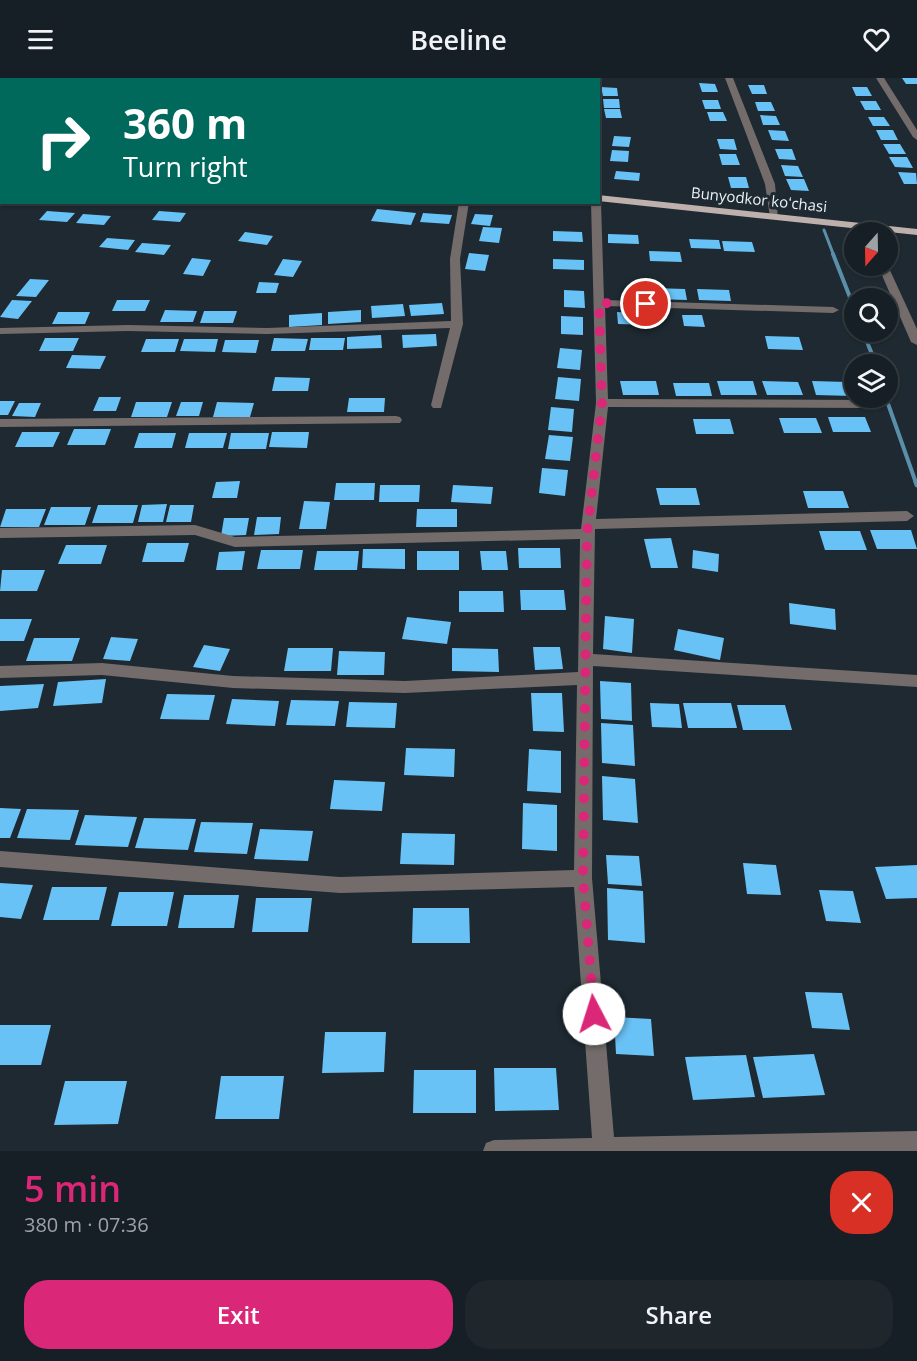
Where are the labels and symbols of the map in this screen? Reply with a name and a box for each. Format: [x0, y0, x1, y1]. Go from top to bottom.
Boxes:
street label: Bunyodkor koʻchasi [690, 182, 828, 216]
north arrow [844, 222, 898, 276]
pin [620, 278, 671, 329]
position arrow [562, 982, 626, 1046]

